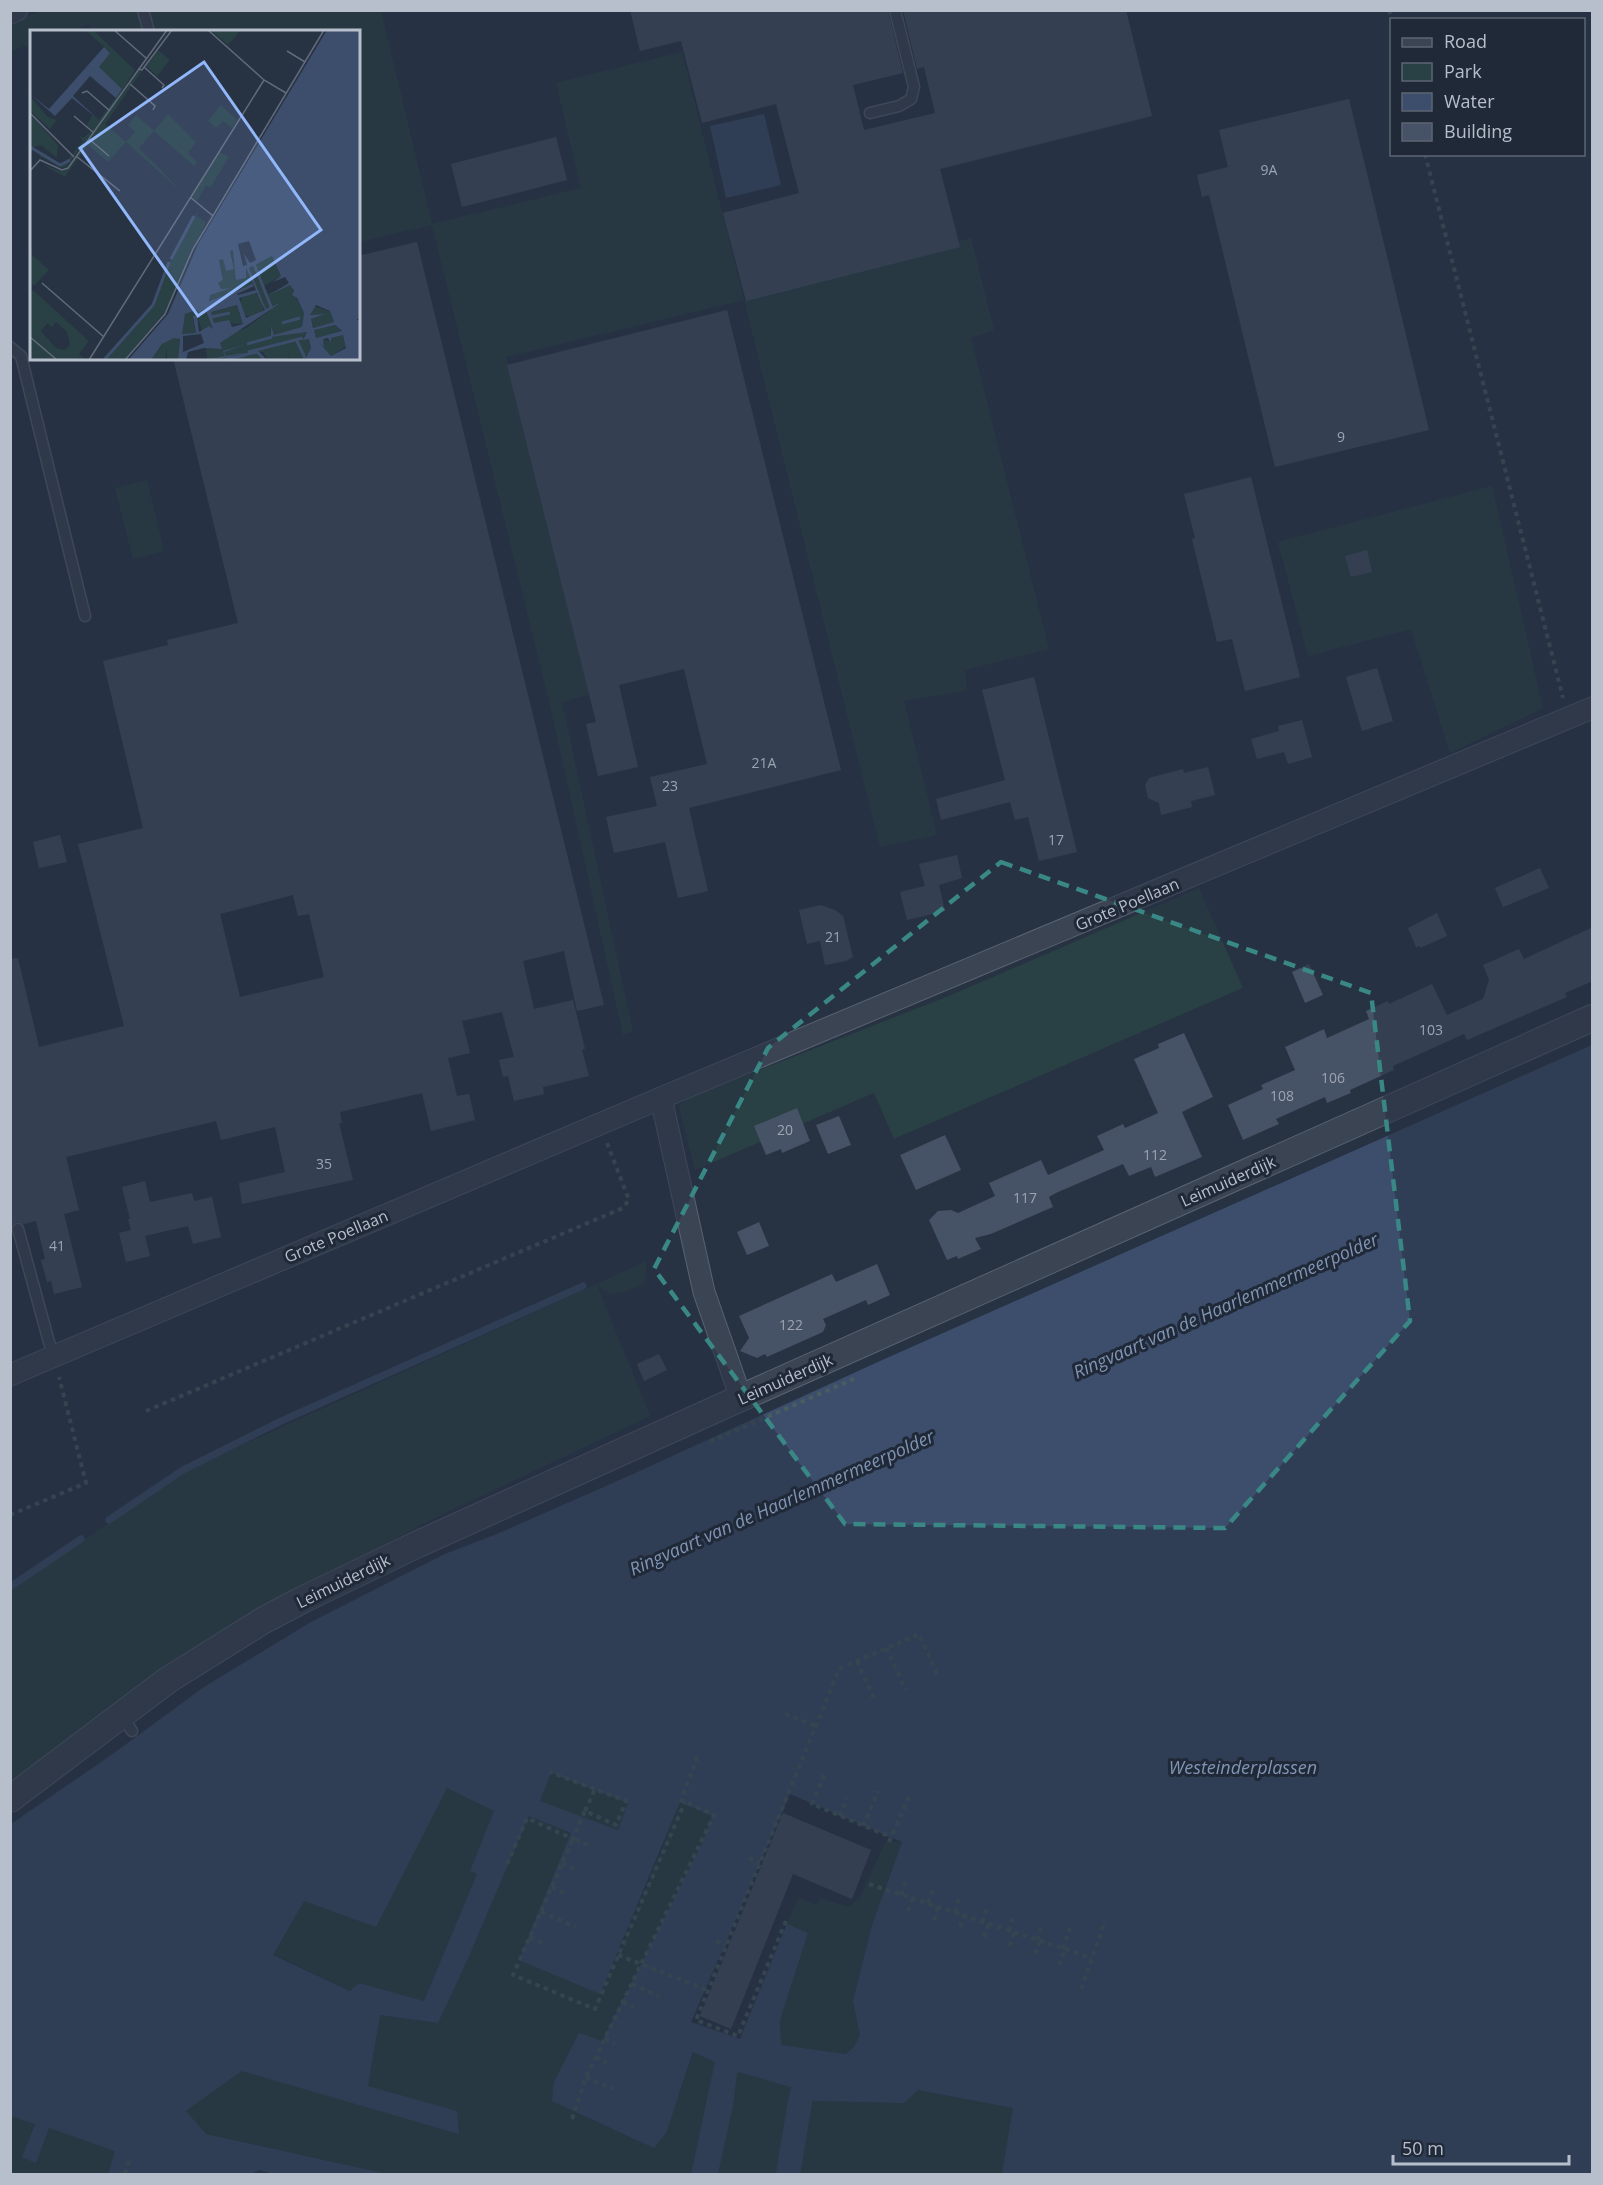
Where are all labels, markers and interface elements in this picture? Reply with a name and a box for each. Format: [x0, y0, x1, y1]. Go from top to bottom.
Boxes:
legend [1390, 18, 1585, 156]
text: Road [1444, 29, 1487, 53]
inset map [30, 30, 360, 360]
text: Park [1444, 59, 1482, 83]
text: Water [1444, 89, 1495, 113]
text: Building [1444, 119, 1512, 143]
house number: 9A [1261, 160, 1278, 179]
house number: 9 [1337, 427, 1345, 446]
house number: 21A [752, 753, 777, 772]
house number: 23 [662, 776, 678, 795]
house number: 17 [1048, 830, 1064, 849]
street label: Grote Poellaan [1072, 872, 1182, 936]
house number: 21 [825, 927, 841, 946]
house number: 103 [1419, 1020, 1443, 1039]
house number: 106 [1321, 1068, 1345, 1087]
house number: 108 [1270, 1086, 1294, 1105]
house number: 20 [777, 1120, 793, 1139]
house number: 112 [1143, 1145, 1167, 1164]
street label: Leimuiderdijk [1177, 1150, 1279, 1212]
house number: 35 [316, 1154, 332, 1173]
house number: 117 [1013, 1188, 1037, 1207]
street label: Grote Poellaan [281, 1204, 391, 1268]
water label: Ringvaart van de Haarlemmermeerpolder [1069, 1226, 1383, 1383]
house number: 41 [49, 1236, 65, 1255]
house number: 122 [779, 1315, 803, 1334]
street label: Leimuiderdijk [734, 1348, 836, 1410]
water label: Ringvaart van de Haarlemmermeerpolder [625, 1423, 939, 1580]
street label: Leimuiderdijk [293, 1549, 394, 1613]
water label: Westeinderplassen [1169, 1755, 1317, 1779]
scale bar [1393, 2128, 1568, 2166]
text: 50 m [1402, 2136, 1444, 2160]

